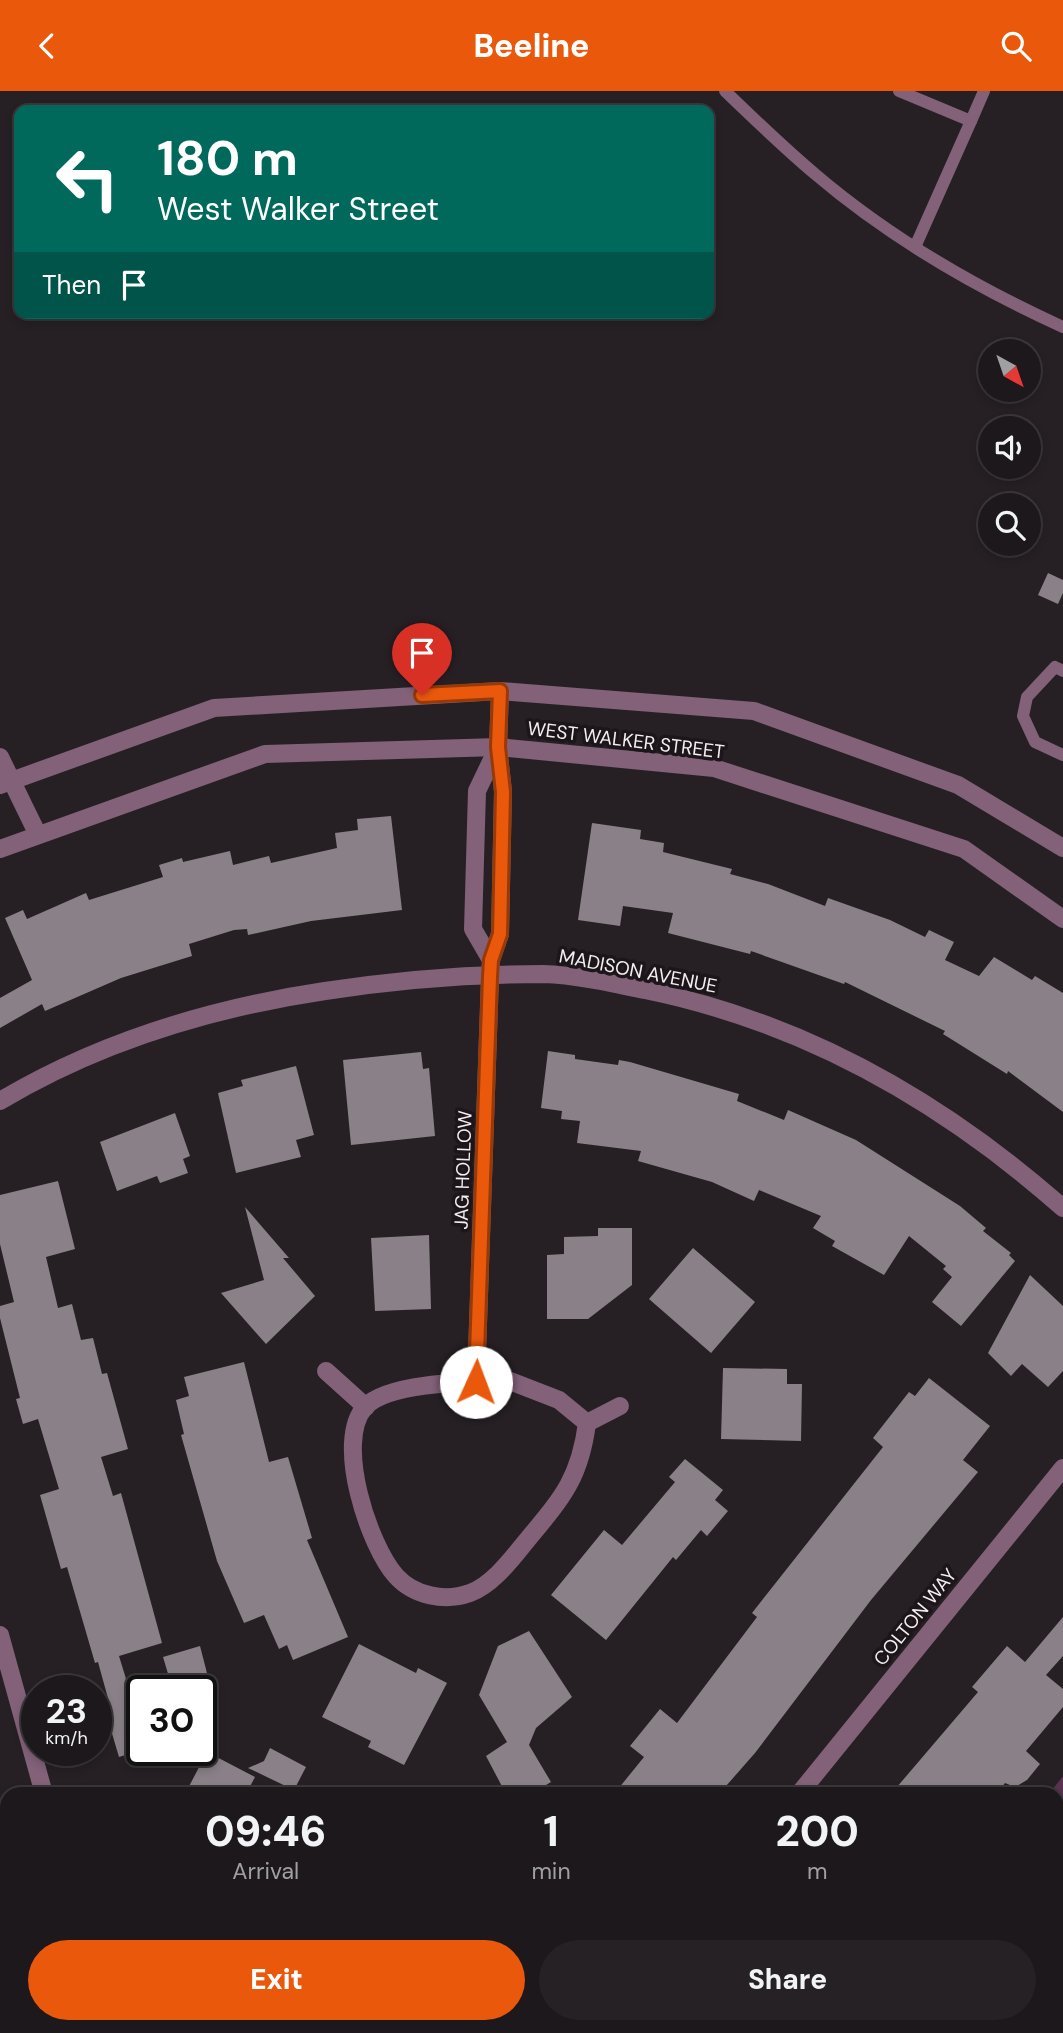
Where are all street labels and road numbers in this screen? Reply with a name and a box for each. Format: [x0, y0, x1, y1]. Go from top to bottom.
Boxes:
street label: WEST WALKER STREET [526, 716, 726, 765]
street label: MADISON AVENUE [557, 943, 719, 999]
street label: JAG HOLLOW [448, 1110, 478, 1230]
street label: COLTON WAY [868, 1563, 962, 1671]

